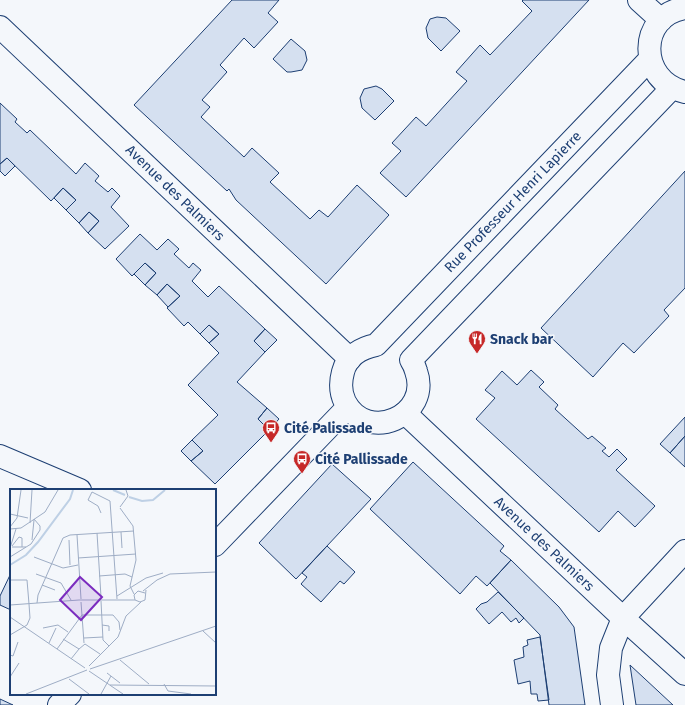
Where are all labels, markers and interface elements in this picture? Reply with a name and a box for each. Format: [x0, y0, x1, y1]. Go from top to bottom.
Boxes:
street label: Rue Professeur Henri Lapierre [441, 128, 585, 276]
street label: Avenue des Palmiers [122, 141, 228, 245]
restaurant icon: Snack bar [467, 329, 487, 354]
place label: Snack bar [490, 331, 553, 348]
bus stop icon: Cité Palissade [261, 418, 281, 443]
place label: Cité Palissade [284, 420, 373, 437]
bus stop icon: Cité Pallissade [292, 449, 312, 474]
place label: Cité Pallissade [315, 451, 408, 468]
inset map [10, 489, 216, 695]
street label: Avenue des Palmiers [490, 493, 598, 595]

